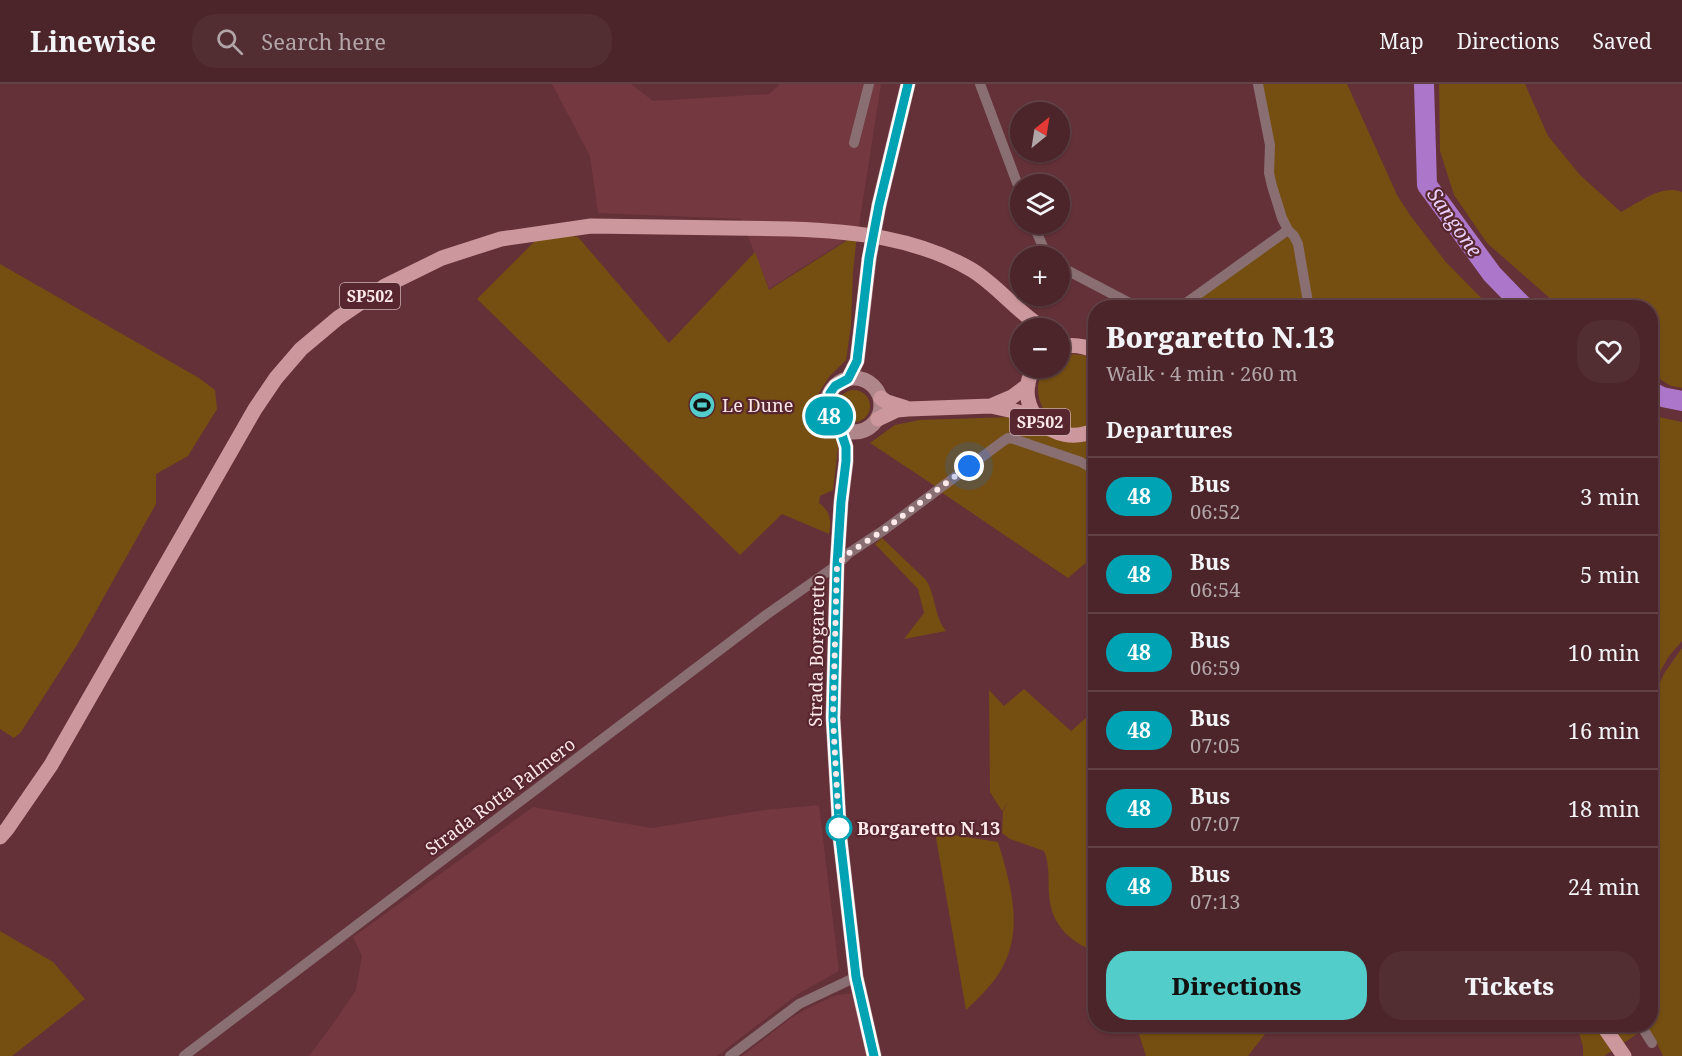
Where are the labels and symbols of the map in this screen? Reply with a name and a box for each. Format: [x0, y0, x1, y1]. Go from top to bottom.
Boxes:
north arrow [1010, 102, 1070, 162]
water label: Sangone [1421, 182, 1489, 262]
road number: SP502 [340, 283, 400, 309]
sports icon: Le Dune [687, 390, 717, 420]
place label: Le Dune [722, 393, 793, 417]
line badge: 48 [802, 396, 856, 436]
road number: SP502 [1010, 409, 1070, 435]
your location [954, 451, 984, 481]
street label: Strada Borgaretto [803, 575, 829, 727]
street label: Strada Rotta Palmero [420, 732, 580, 860]
marker: Borgaretto N.13 [826, 815, 852, 841]
place label: Borgaretto N.13 [857, 816, 1000, 840]

